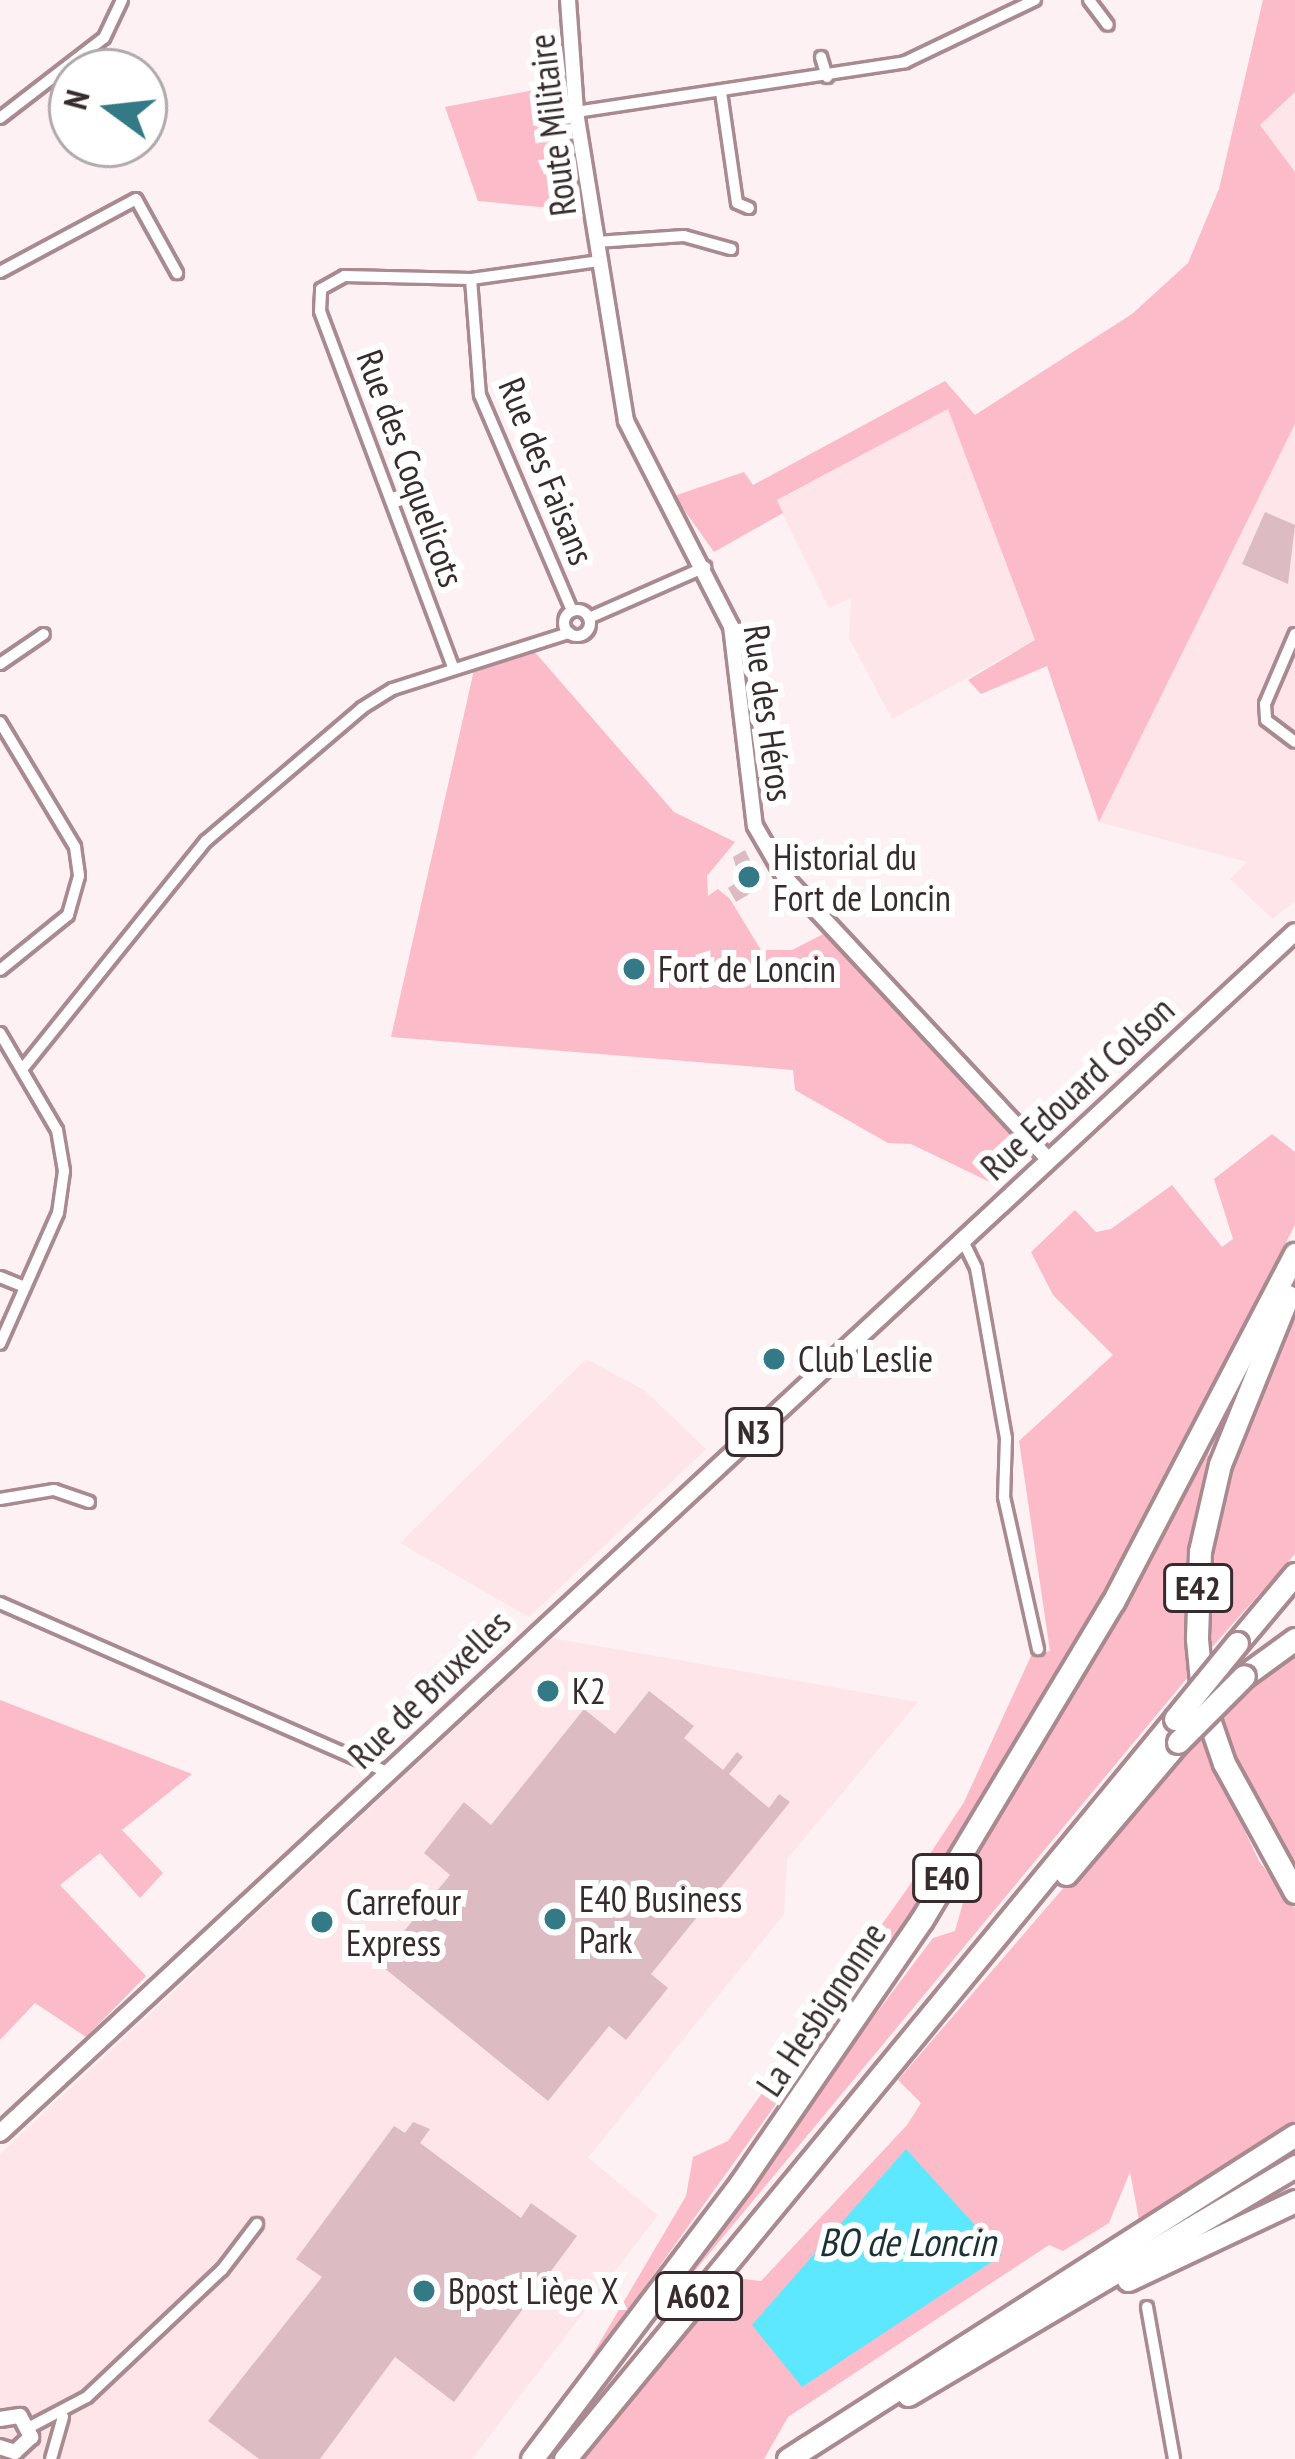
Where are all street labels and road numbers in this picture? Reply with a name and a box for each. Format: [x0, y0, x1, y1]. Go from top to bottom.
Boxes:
street label: Route Militaire [519, 32, 585, 218]
street label: Rue des Coquelicots [348, 344, 474, 592]
street label: Rue des Faisans [490, 371, 604, 571]
street label: Rue des Héros [735, 622, 803, 804]
street label: Rue Edouard Colson [972, 988, 1182, 1188]
road number: N3 [724, 1405, 784, 1459]
road number: E42 [1162, 1561, 1234, 1615]
street label: Rue de Bruxelles [339, 1601, 519, 1777]
road number: E40 [911, 1851, 983, 1905]
street label: La Hesbignonne [747, 1914, 895, 2104]
road number: A602 [654, 2269, 744, 2323]

